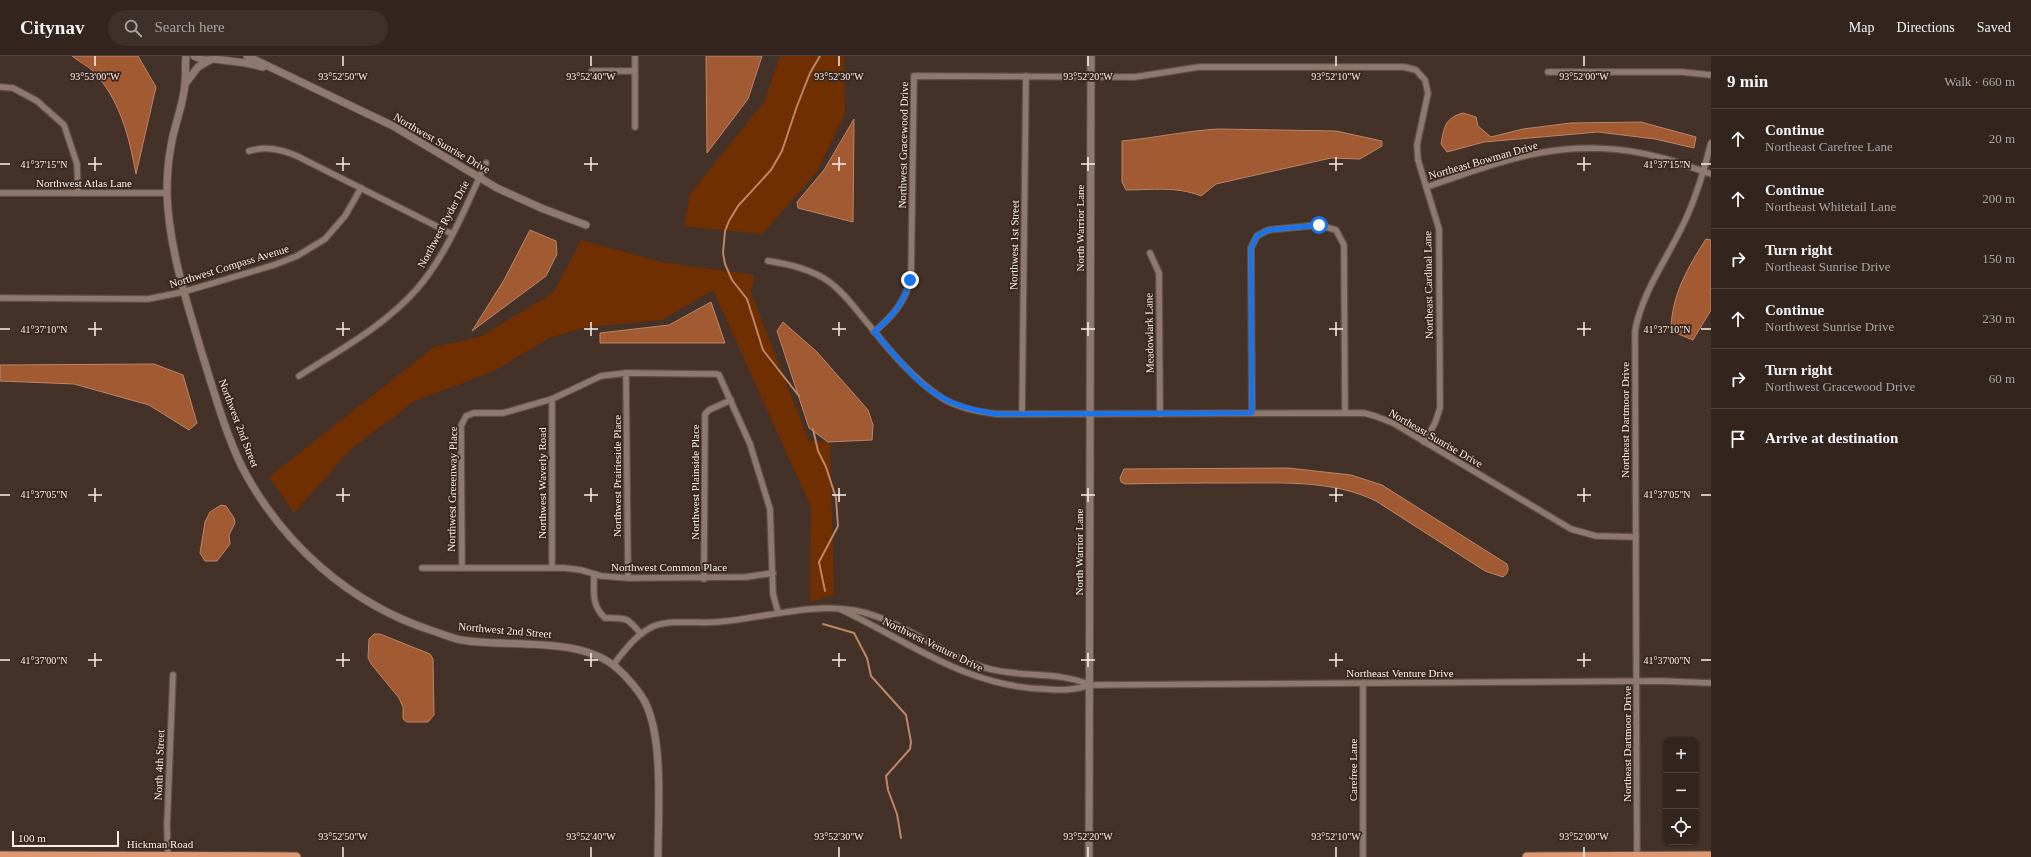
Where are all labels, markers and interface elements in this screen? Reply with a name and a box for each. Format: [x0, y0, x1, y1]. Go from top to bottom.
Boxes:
search box [108, 10, 388, 46]
text: Citynav [20, 17, 84, 38]
icon: search [122, 17, 144, 39]
text: Search here [154, 19, 225, 35]
text: Map [1849, 20, 1874, 35]
text: Directions [1896, 20, 1955, 35]
text: Saved [1977, 20, 2011, 35]
text: 93°53'00"W [70, 71, 120, 82]
text: 93°52'50"W [318, 71, 368, 82]
text: 93°52'40"W [566, 71, 616, 82]
text: 93°52'30"W [814, 71, 864, 82]
text: 93°52'20"W [1063, 71, 1113, 82]
text: 93°52'10"W [1311, 71, 1361, 82]
text: 93°52'00"W [1559, 71, 1609, 82]
text: 9 min [1727, 72, 1768, 91]
text: Walk · 660 m [1944, 74, 2015, 89]
street label: Northwest Gracewood Drive [896, 81, 910, 209]
street label: Northwest Sunrise Drive [392, 110, 492, 176]
text: Continue [1765, 122, 1824, 138]
icon: ahead [1727, 128, 1749, 150]
text: 20 m [1989, 131, 2015, 146]
street label: Northeast Bowman Drive [1427, 139, 1539, 181]
text: Northeast Carefree Lane [1765, 139, 1893, 154]
text: 41°37'15"N [20, 159, 68, 170]
text: 41°37'15"N [1643, 159, 1691, 170]
street label: Northwest Atlas Lane [36, 177, 132, 189]
street label: Northwest Ryder Drie [415, 178, 471, 270]
text: Continue [1765, 182, 1824, 198]
street label: North Warrior Lane [1074, 184, 1086, 271]
icon: ahead [1727, 188, 1749, 210]
text: 200 m [1982, 191, 2015, 206]
text: Northeast Whitetail Lane [1765, 199, 1896, 214]
street label: Northwest 1st Street [1007, 200, 1021, 290]
route start [1310, 216, 1328, 234]
street label: Northeast Cardinal Lane [1421, 231, 1435, 339]
street label: Northwest Compass Avenue [168, 242, 290, 290]
text: Turn right [1765, 242, 1832, 258]
icon: right [1727, 248, 1749, 270]
text: 150 m [1982, 251, 2015, 266]
text: Northeast Sunrise Drive [1765, 259, 1891, 274]
route end [901, 271, 919, 289]
street label: Meadowlark Lane [1142, 293, 1156, 373]
text: Continue [1765, 302, 1824, 318]
icon: ahead [1727, 308, 1749, 330]
text: 230 m [1982, 311, 2015, 326]
text: Northwest Sunrise Drive [1765, 319, 1894, 334]
text: 41°37'10"N [20, 324, 68, 335]
text: 41°37'10"N [1643, 324, 1691, 335]
street label: Northeast Dartmoor Drive [1619, 362, 1631, 478]
text: Turn right [1765, 362, 1832, 378]
icon: right [1727, 368, 1749, 390]
text: 60 m [1989, 371, 2015, 386]
street label: Northwest 2nd Street [217, 377, 261, 469]
text: Northwest Gracewood Drive [1765, 379, 1915, 394]
street label: Northeast Sunrise Drive [1387, 406, 1485, 470]
street label: Northwest Prairieside Place [611, 415, 623, 537]
street label: Northwest Plainside Place [689, 424, 701, 540]
street label: Northwest Greeenway Place [445, 426, 459, 552]
street label: Northwest Waverly Road [536, 427, 548, 539]
icon: arrive [1727, 428, 1749, 450]
text: Arrive at destination [1765, 430, 1898, 446]
text: 41°37'05"N [20, 489, 68, 500]
text: 41°37'05"N [1643, 489, 1691, 500]
street label: North Warrior Lane [1073, 508, 1085, 595]
street label: Northwest Common Place [611, 561, 727, 573]
street label: Northwest Venture Drive [881, 614, 985, 674]
street label: Northwest 2nd Street [458, 620, 552, 640]
text: 41°37'00"N [20, 655, 68, 666]
text: 41°37'00"N [1643, 655, 1691, 666]
street label: Northeast Venture Drive [1346, 667, 1454, 679]
street label: Northeast Dartmoor Drive [1621, 686, 1633, 802]
street label: North 4th Street [152, 729, 166, 801]
map controls [1663, 737, 1699, 845]
button: + [1663, 737, 1699, 773]
street label: Carefree Lane [1347, 739, 1359, 801]
button: − [1663, 773, 1699, 809]
button: locate [1663, 809, 1699, 845]
scale bar [12, 829, 119, 848]
text: 93°52'50"W [318, 831, 368, 842]
text: 93°52'40"W [566, 831, 616, 842]
text: 93°52'30"W [814, 831, 864, 842]
text: 93°52'20"W [1063, 831, 1113, 842]
text: 93°52'10"W [1311, 831, 1361, 842]
text: 93°52'00"W [1559, 831, 1609, 842]
text: 100 m [18, 832, 46, 844]
street label: Hickman Road [127, 838, 194, 850]

